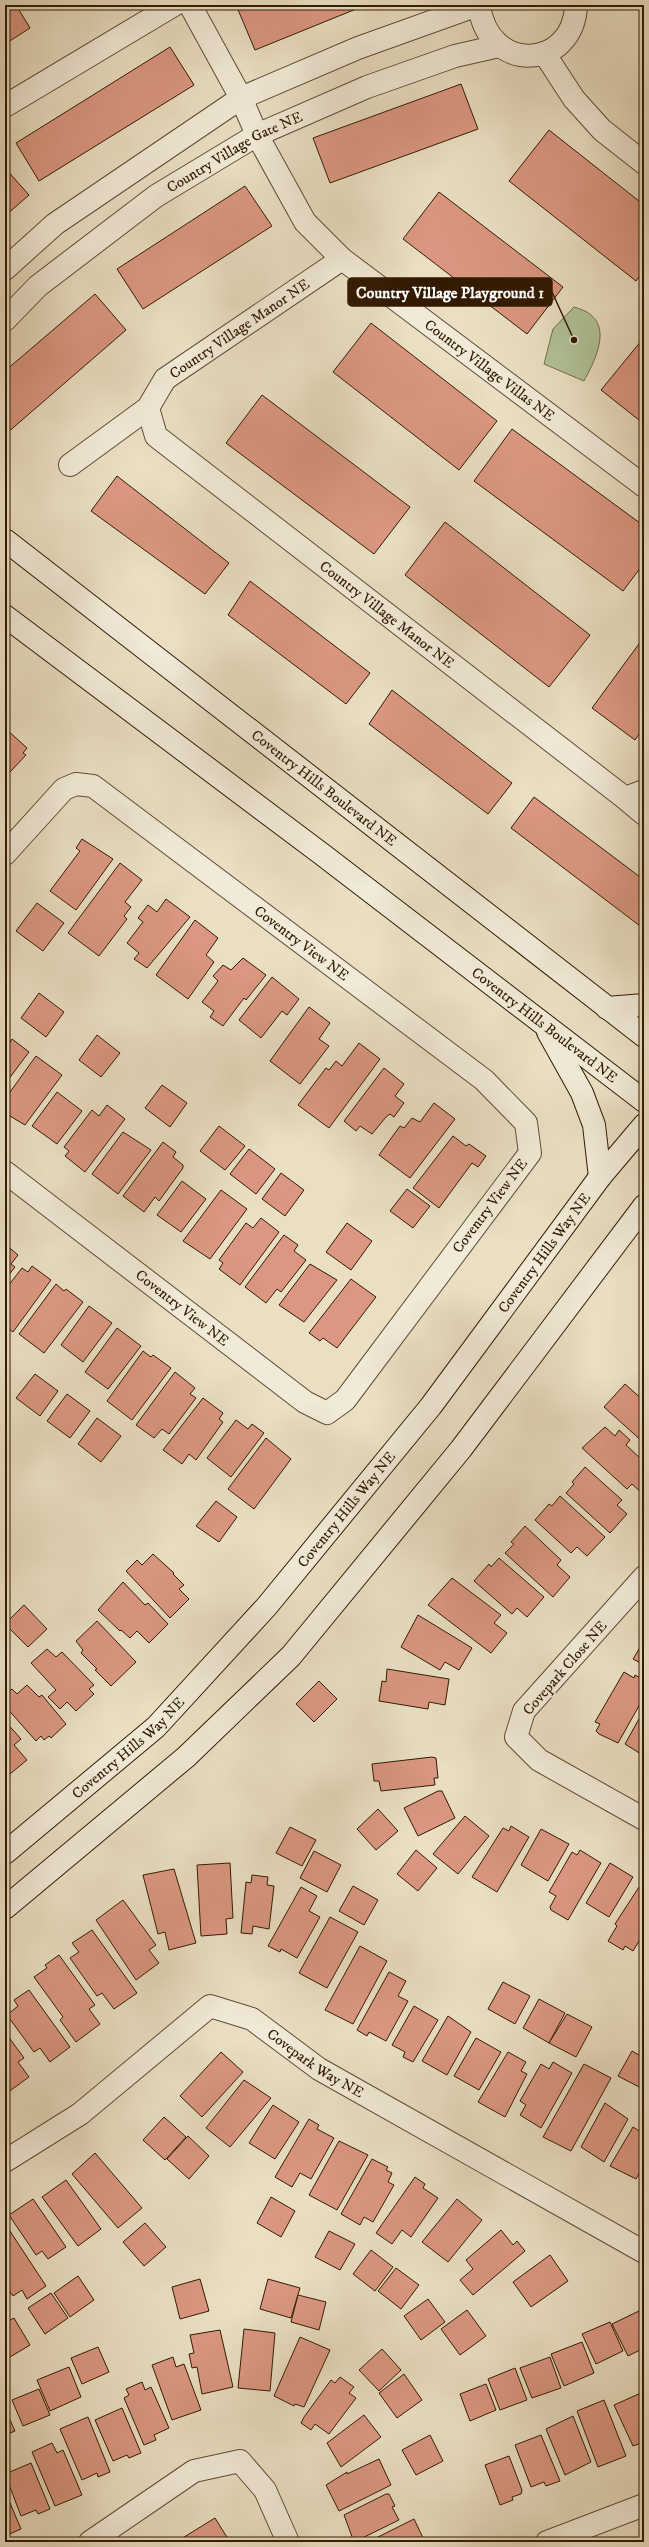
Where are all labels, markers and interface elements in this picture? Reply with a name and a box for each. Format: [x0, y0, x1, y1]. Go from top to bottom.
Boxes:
street label: Country Village Gate NE [163, 107, 306, 197]
street label: Country Village Manor NE [166, 274, 313, 383]
callout: Country Village Playground 1 [348, 278, 552, 306]
text: Country Village Playground 1 [356, 283, 544, 303]
street label: Country Village Villas NE [421, 315, 559, 425]
street label: Country Village Manor NE [316, 556, 459, 673]
street label: Coventry Hills Boulevard NE [248, 725, 401, 850]
street label: Coventry View NE [251, 901, 353, 985]
street label: Coventry Hills Boulevard NE [468, 963, 622, 1087]
street label: Coventry View NE [448, 1155, 532, 1257]
street label: Coventry Hills Way NE [493, 1189, 595, 1317]
street label: Coventry View NE [131, 1266, 233, 1351]
street label: Coventry Hills Way NE [293, 1447, 400, 1571]
street label: Covepark Close NE [519, 1617, 612, 1719]
street label: Coventry Hills Way NE [68, 1693, 189, 1803]
street label: Covepark Way NE [263, 2024, 368, 2102]

